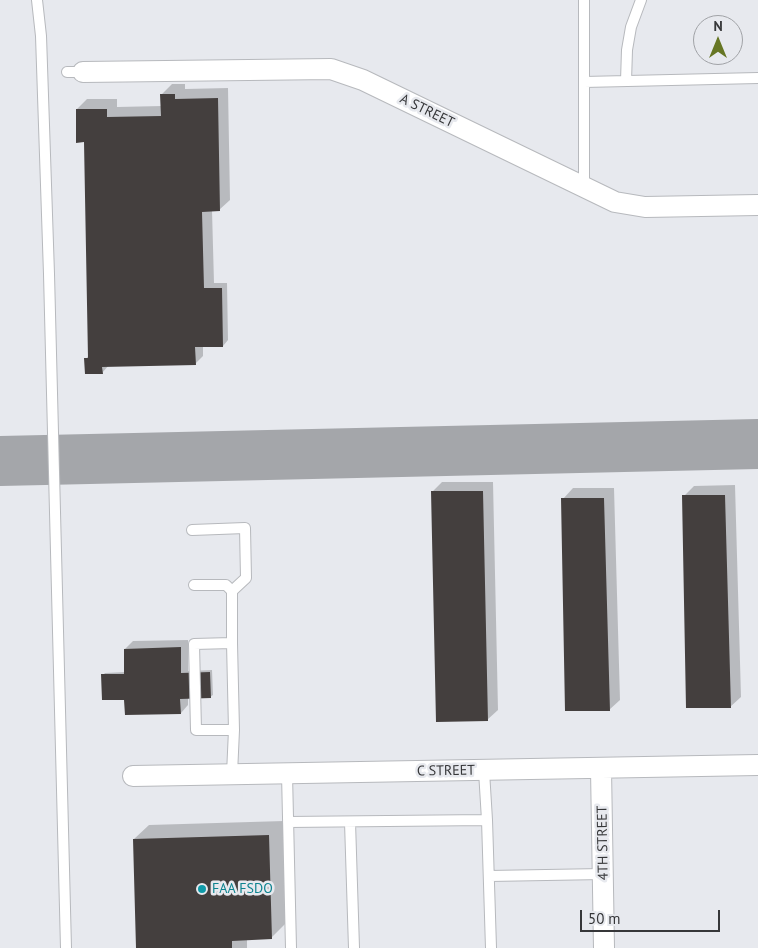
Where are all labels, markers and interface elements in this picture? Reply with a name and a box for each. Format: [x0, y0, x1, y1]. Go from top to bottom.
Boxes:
north arrow [693, 15, 743, 65]
text: N [713, 17, 723, 35]
street label: A STREET [397, 91, 457, 131]
street label: C STREET [417, 762, 475, 780]
street label: 4TH STREET [594, 805, 612, 881]
place label: FAA FSDO [212, 881, 273, 897]
marker: FAA FSDO [196, 883, 208, 895]
scale bar [583, 900, 723, 932]
text: 50 m [588, 909, 621, 928]

